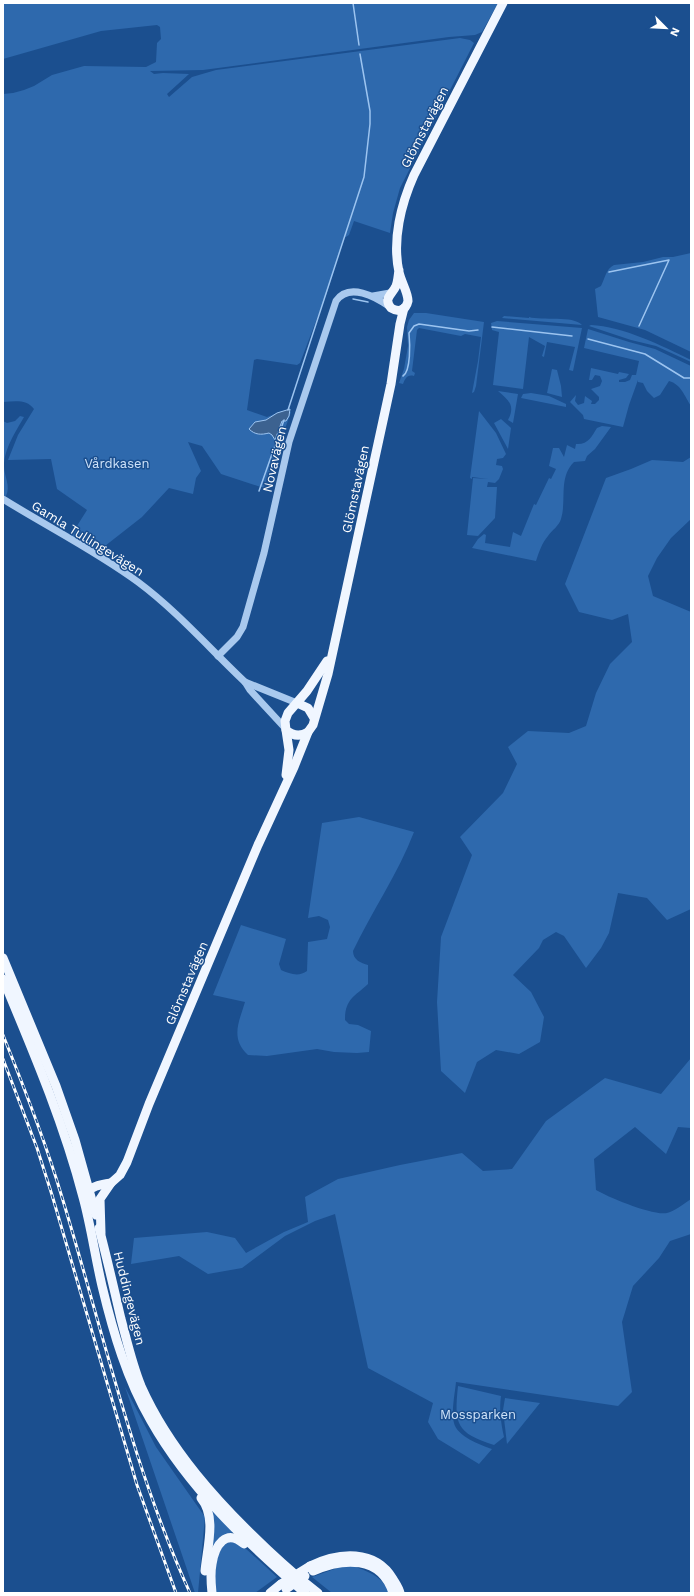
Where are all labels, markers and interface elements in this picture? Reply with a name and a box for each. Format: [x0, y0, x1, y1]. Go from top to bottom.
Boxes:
north arrow [646, 8, 686, 48]
text: N [667, 25, 682, 38]
street label: Glömstavägen [397, 84, 451, 170]
street label: Novavägen [260, 425, 289, 494]
street label: Glömstavägen [339, 444, 372, 534]
park label: Vårdkasen [84, 456, 150, 471]
street label: Gamla Tullingevägen [29, 498, 147, 579]
street label: Glömstavägen [162, 939, 211, 1027]
street label: Huddingevägen [111, 1250, 148, 1346]
park label: Mossparken [440, 1407, 516, 1422]

